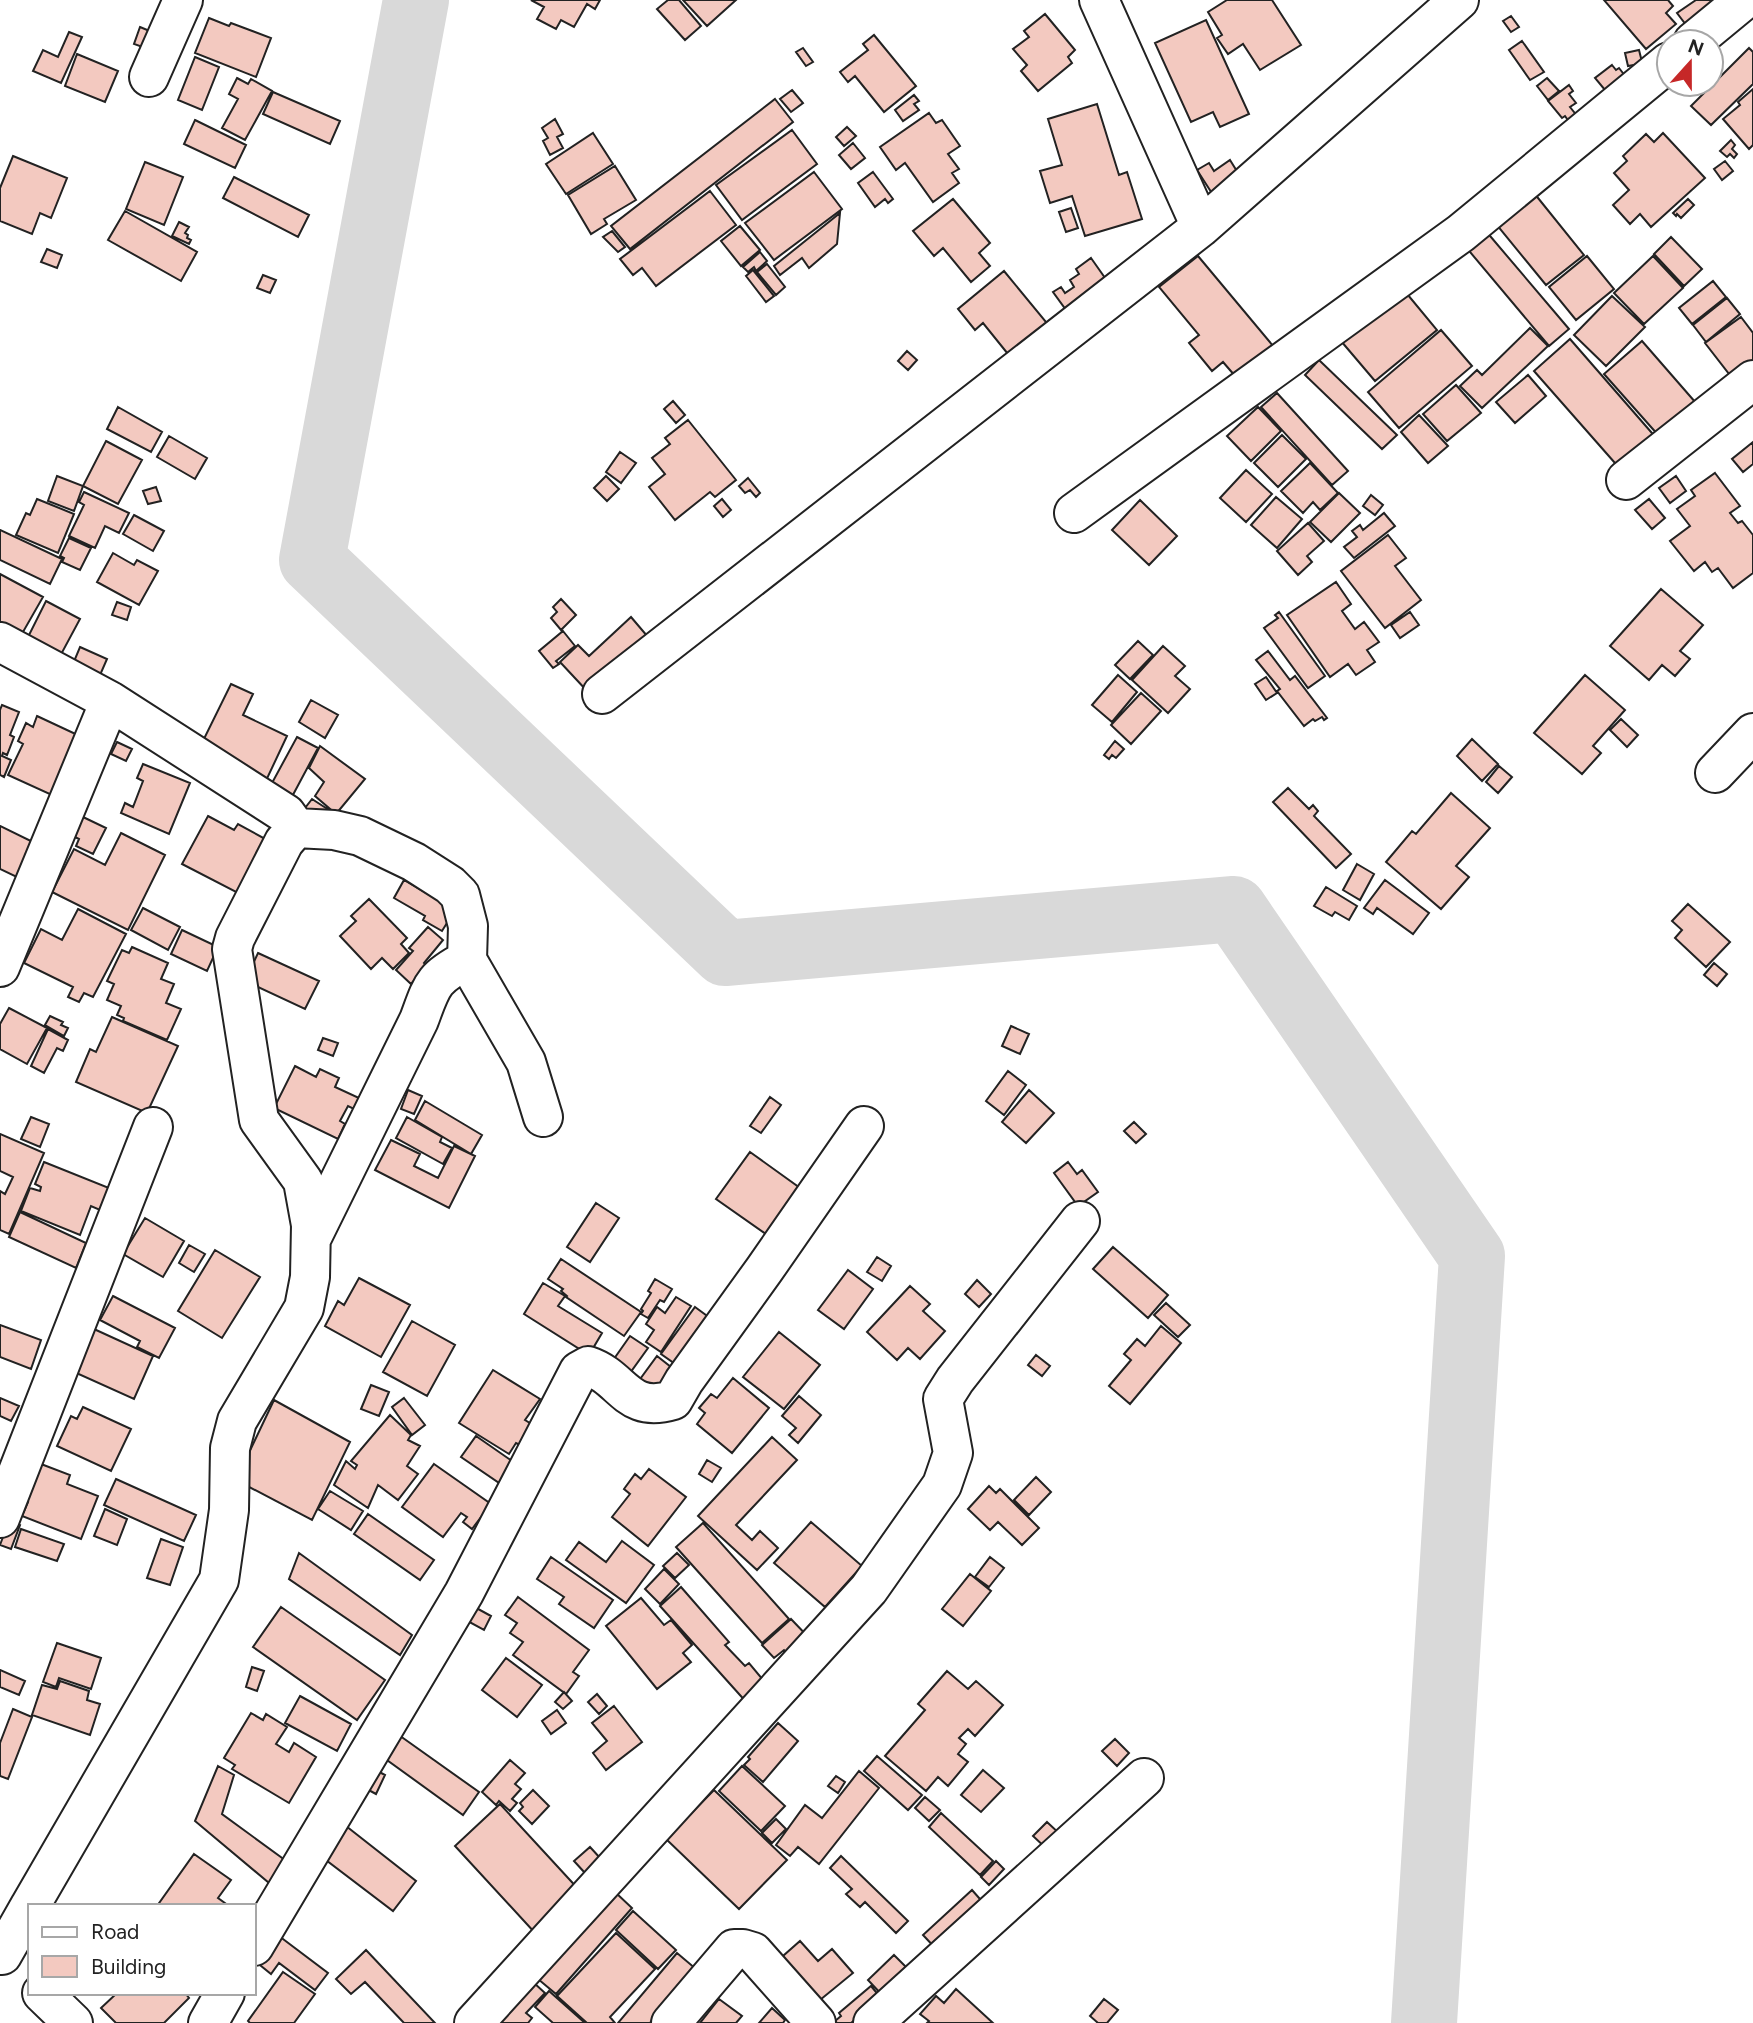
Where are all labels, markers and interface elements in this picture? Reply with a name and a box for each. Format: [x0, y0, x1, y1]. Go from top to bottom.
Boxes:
north arrow [1655, 28, 1725, 98]
text: N [1685, 34, 1707, 61]
legend [28, 1904, 256, 1995]
text: Road [91, 1919, 139, 1944]
text: Building [91, 1954, 166, 1979]

